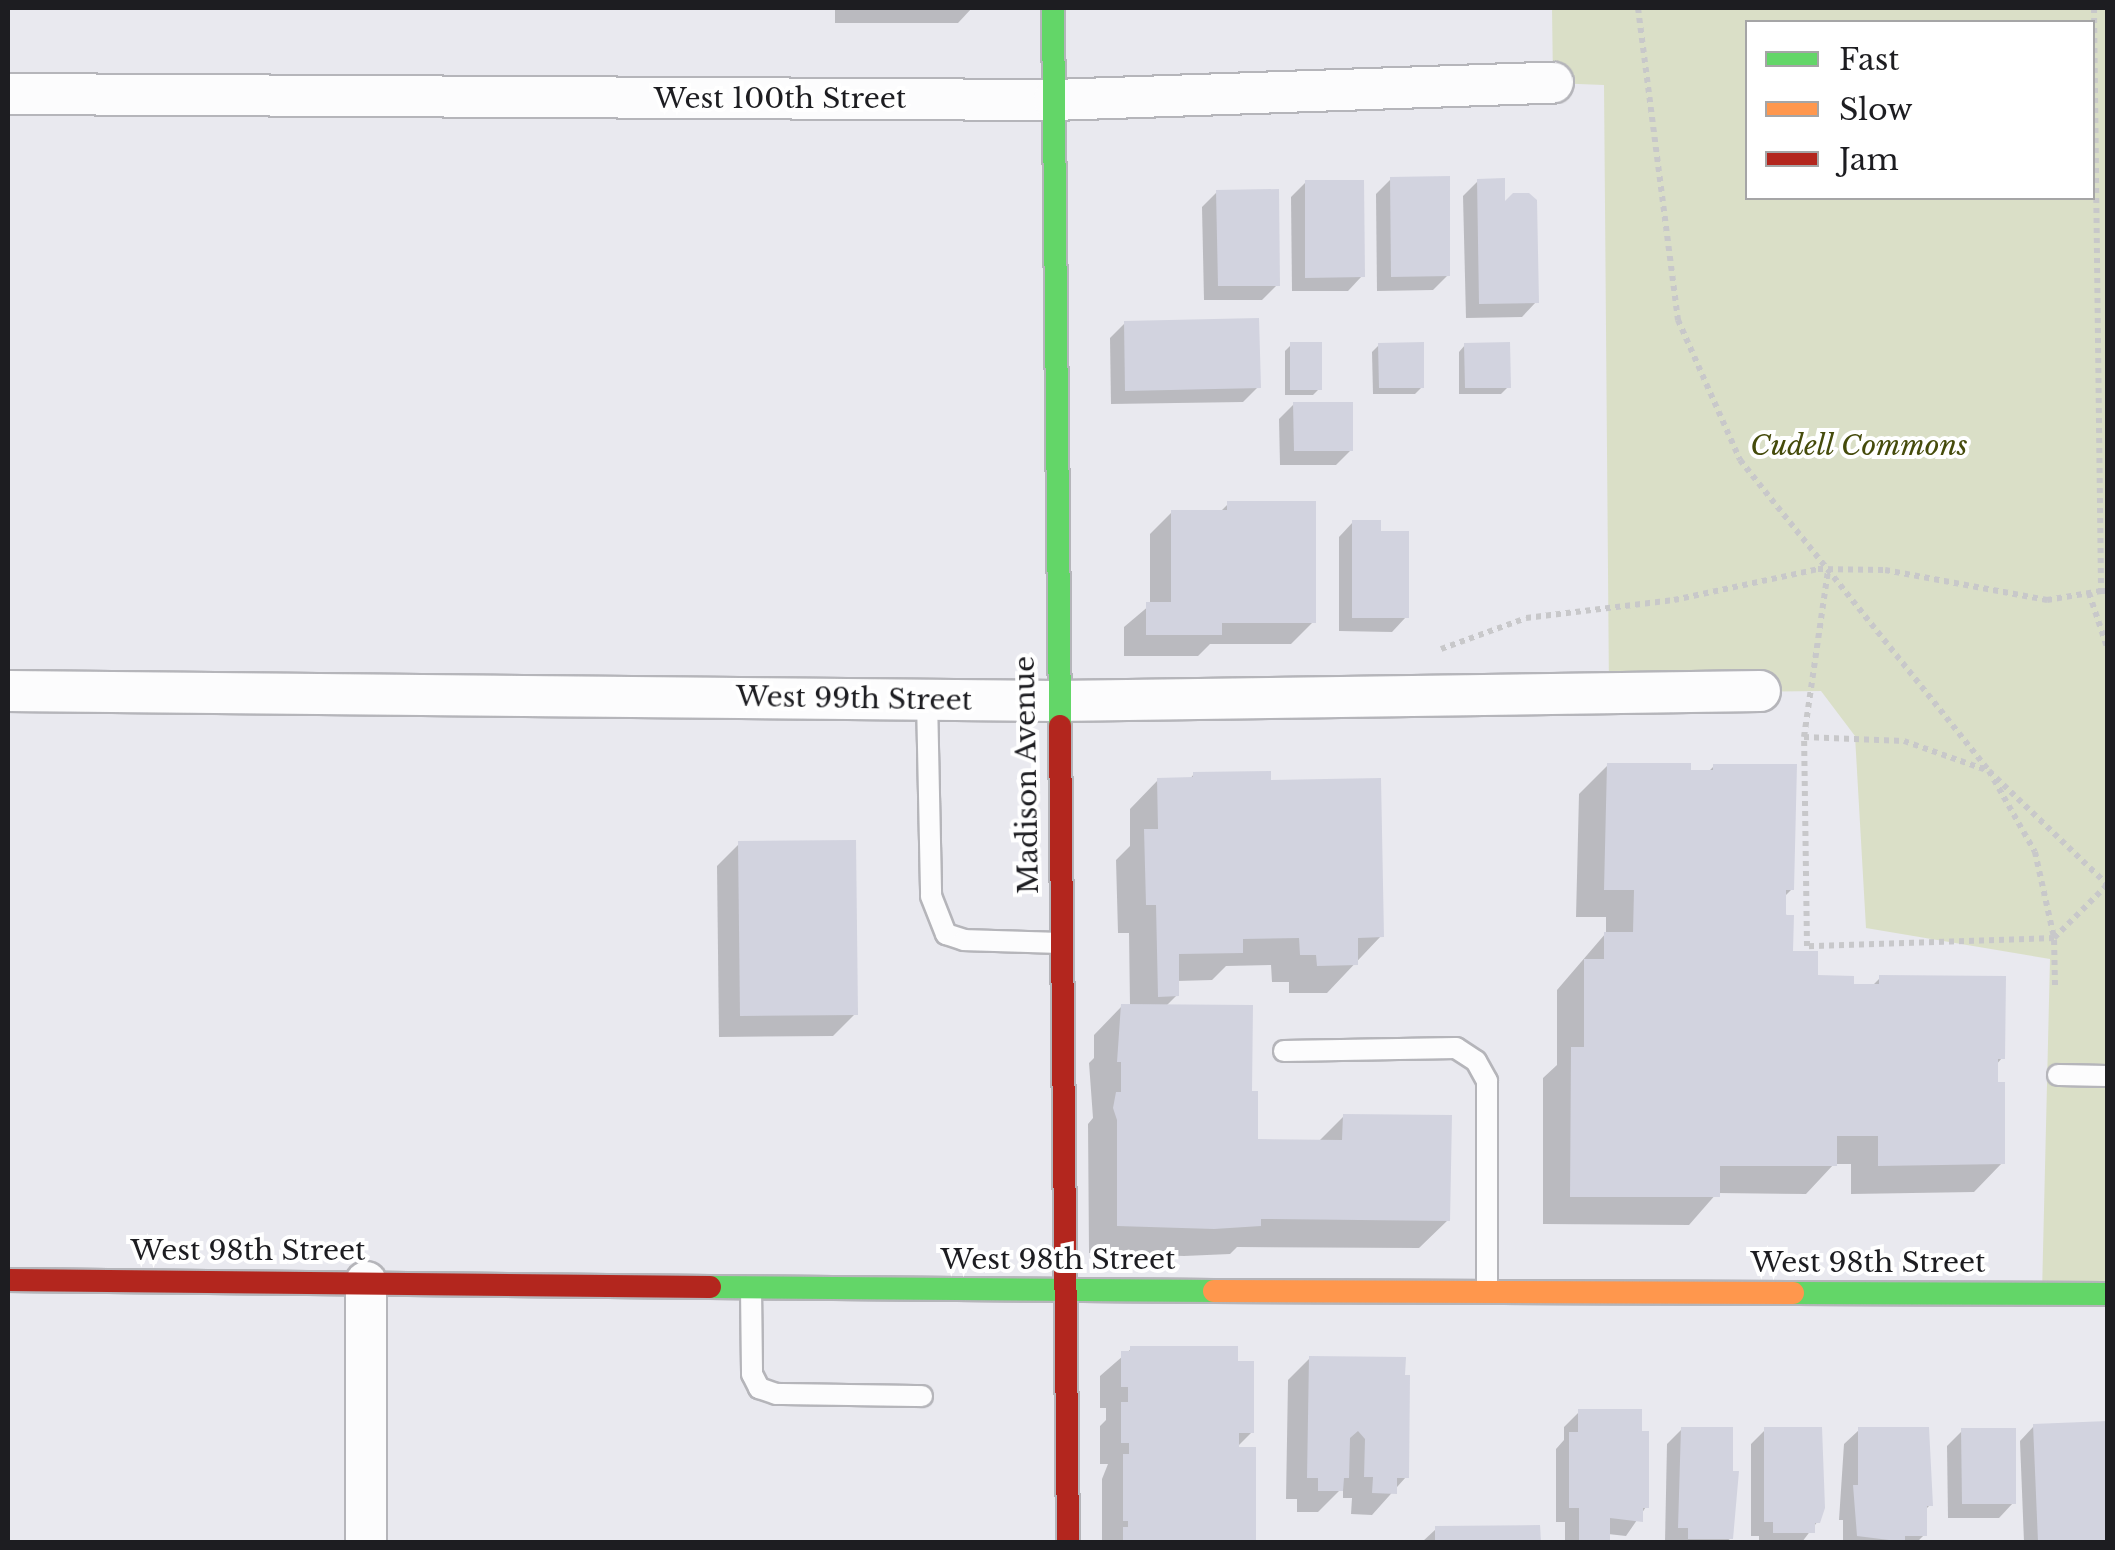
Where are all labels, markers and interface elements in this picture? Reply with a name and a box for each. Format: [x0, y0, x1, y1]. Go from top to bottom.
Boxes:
legend [1745, 20, 2095, 200]
text: Fast [1839, 41, 1900, 78]
street label: West 100th Street [654, 82, 906, 116]
text: Slow [1839, 91, 1913, 128]
text: Jam [1839, 141, 1899, 178]
park label: Cudell Commons [1750, 429, 1968, 463]
street label: Madison Avenue [1008, 655, 1046, 895]
street label: West 99th Street [736, 680, 972, 718]
street label: West 98th Street [130, 1234, 366, 1268]
street label: West 98th Street [940, 1243, 1176, 1277]
street label: West 98th Street [1750, 1246, 1986, 1280]

